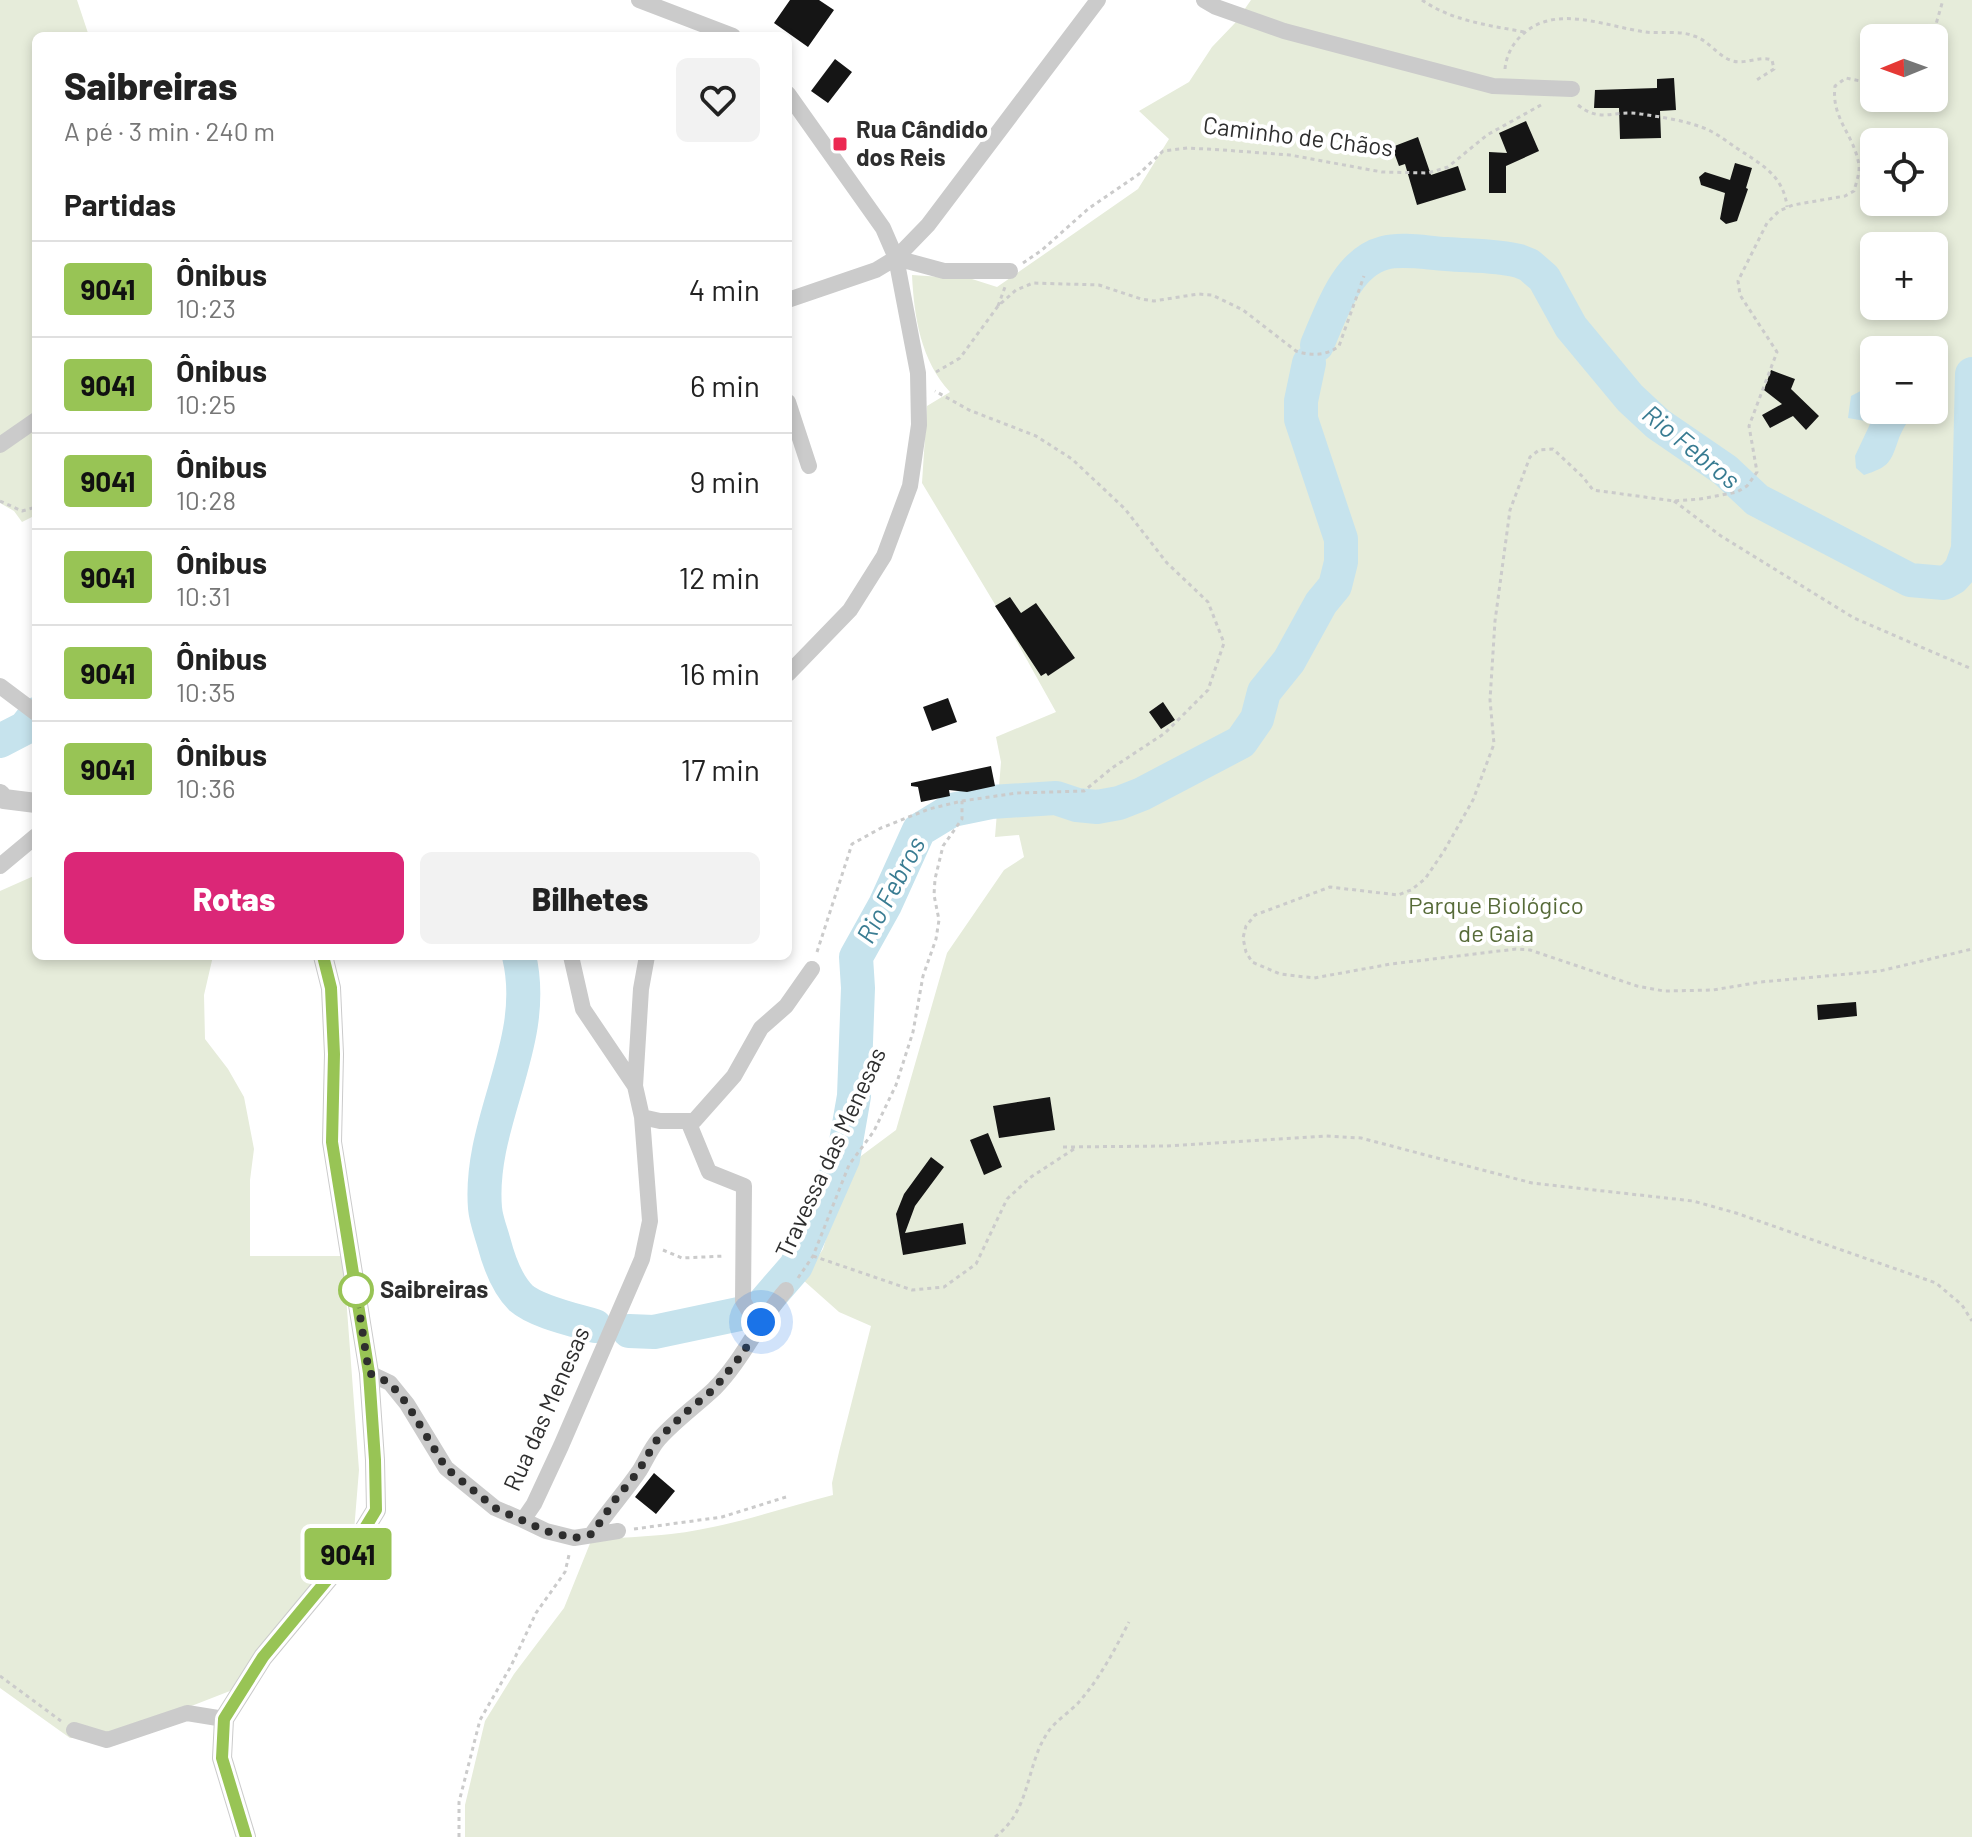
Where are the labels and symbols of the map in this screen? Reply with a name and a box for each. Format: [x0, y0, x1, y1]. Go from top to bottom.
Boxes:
north arrow [1860, 24, 1948, 112]
street label: Caminho de Chãos [1202, 109, 1395, 162]
place label: Rua Cândido dos Reis [856, 114, 988, 171]
marker: Rua Cândido dos Reis [831, 135, 849, 153]
water label: Rio Febros [1637, 397, 1747, 494]
water label: Rio Febros [849, 831, 931, 948]
park label: Parque Biológico de Gaia [1408, 890, 1584, 947]
street label: Travessa das Menesas [768, 1043, 891, 1262]
marker: Saibreiras [339, 1273, 373, 1307]
place label: Saibreiras [380, 1274, 488, 1303]
your location [741, 1302, 781, 1342]
street label: Rua das Menesas [496, 1322, 595, 1495]
line badge: 9041 [292, 1528, 404, 1580]

